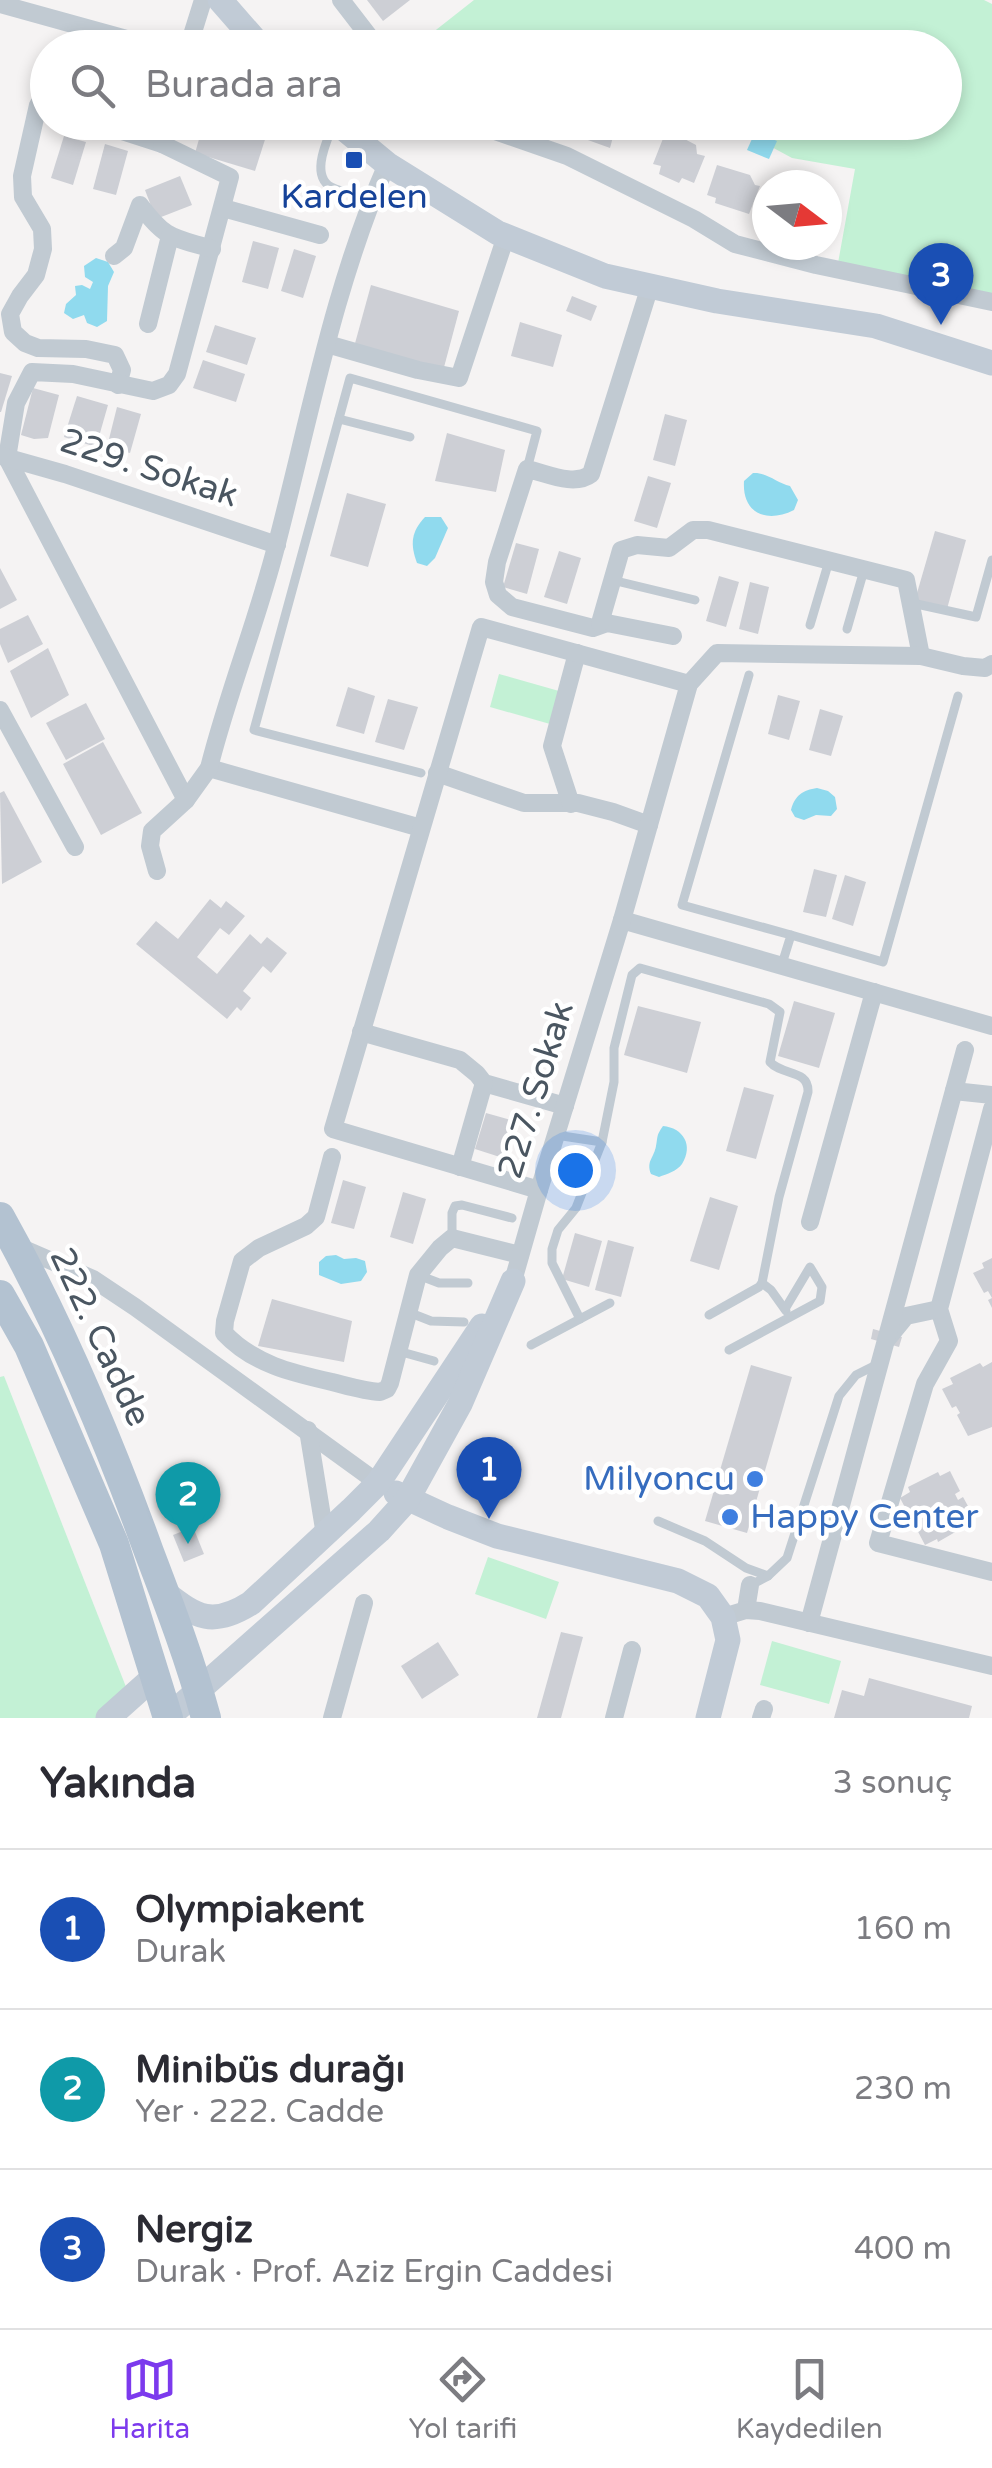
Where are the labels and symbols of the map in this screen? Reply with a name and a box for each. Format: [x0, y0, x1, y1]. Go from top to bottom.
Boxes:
marker: Kardelen [343, 149, 365, 171]
north arrow [752, 170, 842, 260]
place label: Kardelen [280, 176, 428, 218]
pin: 3 [908, 242, 974, 325]
street label: 229. Sokak [55, 420, 243, 516]
street label: 227. Sokak [489, 997, 583, 1183]
your location [550, 1145, 601, 1196]
street label: 222. Cadde [40, 1241, 160, 1433]
pin: 1 [456, 1436, 522, 1519]
place label: Milyoncu [583, 1458, 735, 1500]
pin: 2 [156, 1462, 220, 1544]
marker: Milyoncu [744, 1468, 766, 1490]
place label: Happy Center [750, 1496, 979, 1538]
marker: Happy Center [719, 1506, 741, 1528]

